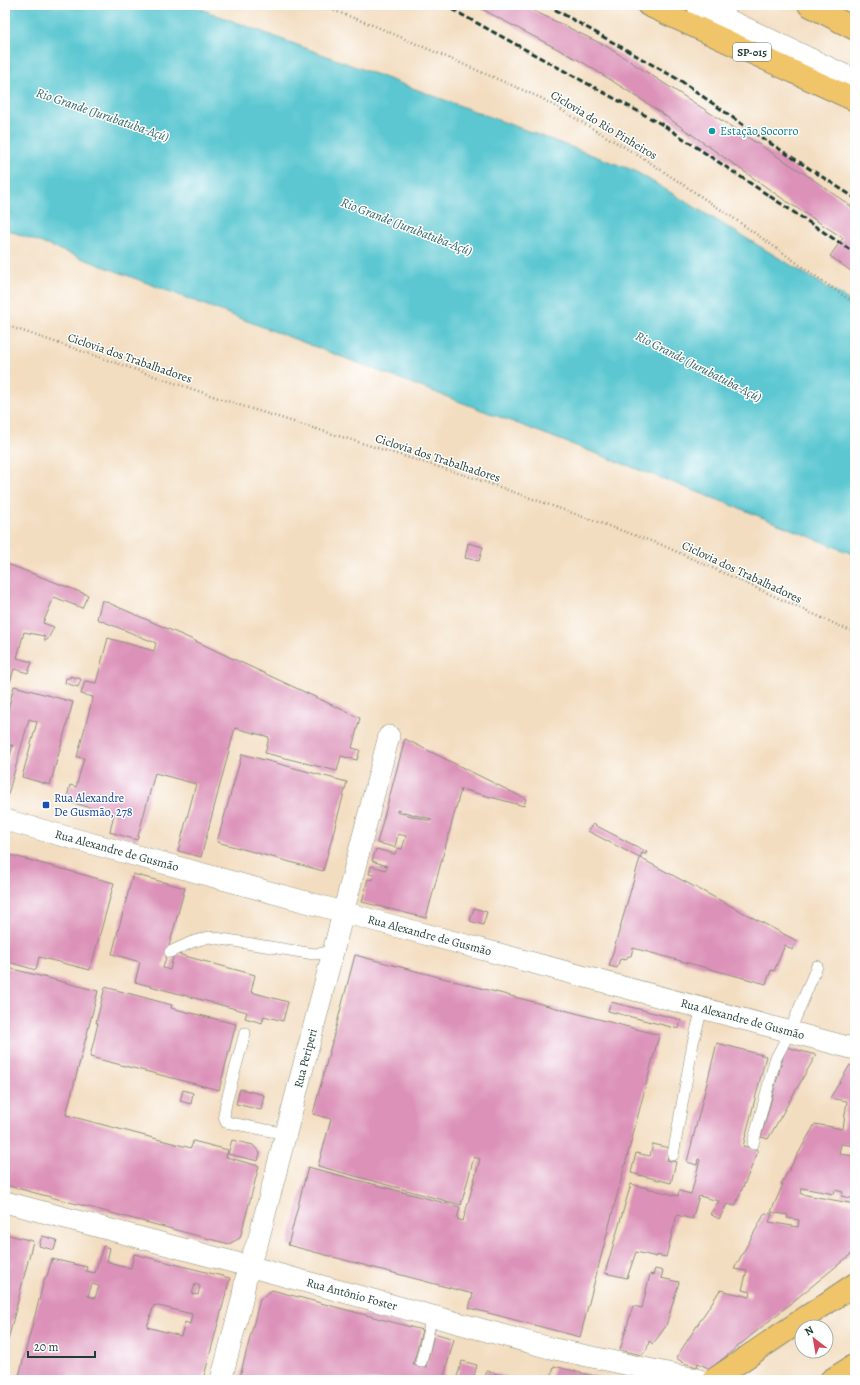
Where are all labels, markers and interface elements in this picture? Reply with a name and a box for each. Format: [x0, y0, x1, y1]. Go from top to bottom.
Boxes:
road number: SP-015 [733, 43, 771, 61]
water label: Rio Grande (Jurubatuba-Açú) [34, 84, 172, 145]
street label: Ciclovia do Rio Pinheiros [548, 87, 660, 163]
place label: Estação Socorro [720, 123, 798, 139]
marker: Estação Socorro [707, 126, 717, 136]
water label: Rio Grande (Jurubatuba-Açú) [339, 193, 475, 259]
water label: Rio Grande (Jurubatuba-Açú) [633, 327, 765, 406]
street label: Ciclovia dos Trabalhadores [66, 329, 195, 387]
street label: Ciclovia dos Trabalhadores [373, 430, 503, 486]
street label: Ciclovia dos Trabalhadores [679, 537, 805, 607]
place label: Rua Alexandre De Gusmão, 278 [54, 790, 133, 820]
marker: Rua Alexandre De Gusmão, 278 [41, 800, 51, 810]
street label: Rua Alexandre de Gusmão [53, 826, 181, 875]
street label: Rua Alexandre de Gusmão [366, 911, 493, 959]
street label: Rua Alexandre de Gusmão [679, 995, 806, 1043]
street label: Rua Periperi [290, 1027, 321, 1090]
street label: Rua Antônio Foster [305, 1274, 400, 1314]
north arrow [794, 1319, 834, 1359]
text: N [802, 1322, 816, 1339]
scale bar [28, 1333, 95, 1359]
text: 20 m [34, 1339, 58, 1355]

